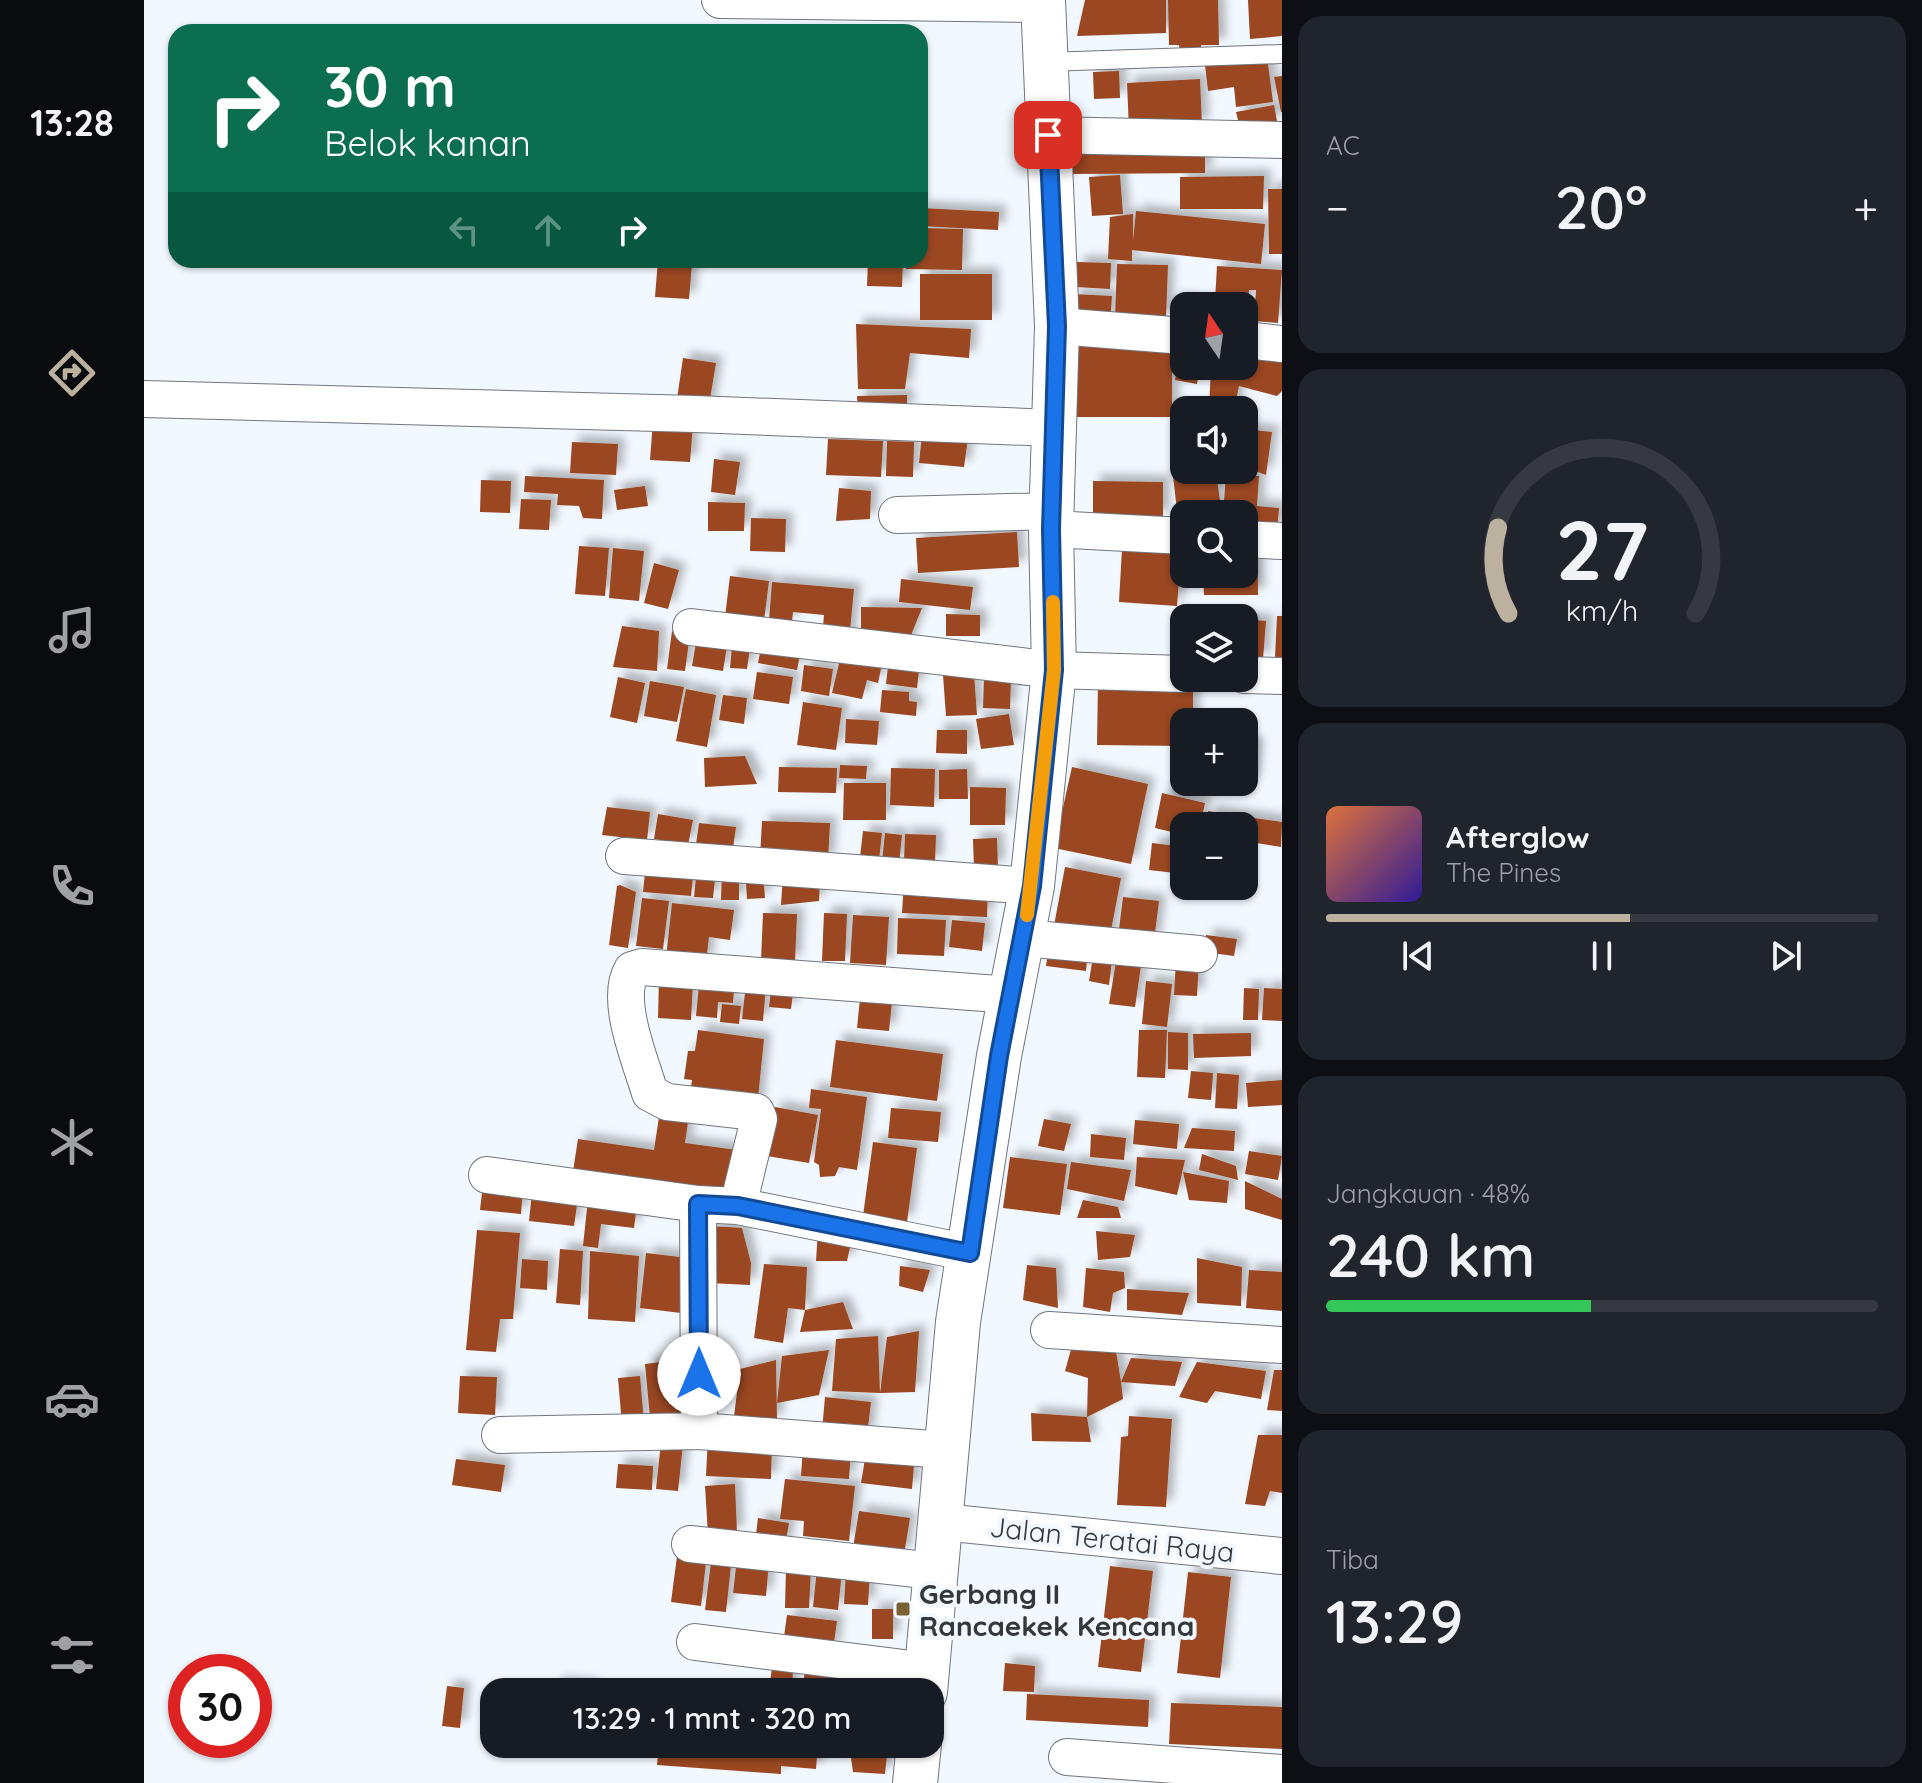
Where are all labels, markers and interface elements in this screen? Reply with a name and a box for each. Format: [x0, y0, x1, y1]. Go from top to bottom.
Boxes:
text: 30 m [324, 51, 456, 121]
icon: right [192, 56, 296, 160]
text: 13:28 [30, 100, 114, 145]
pin [1014, 101, 1082, 169]
icon: arrive [1026, 113, 1070, 157]
text: Belok kanan [324, 120, 531, 165]
text: AC [1326, 129, 1360, 162]
text: 20° [1555, 169, 1647, 244]
text: − [1326, 180, 1349, 235]
text: + [1853, 180, 1878, 235]
icon: left [442, 208, 486, 252]
icon: ahead [526, 208, 570, 252]
icon: right [610, 208, 654, 252]
north arrow [1170, 292, 1258, 380]
map controls [1170, 292, 1258, 900]
icon: directions [44, 345, 100, 401]
button: sound [1170, 396, 1258, 484]
text: 27 [1555, 497, 1649, 601]
button: search [1170, 500, 1258, 588]
text: km/h [1566, 592, 1638, 628]
icon: music [44, 602, 100, 658]
button: layers [1170, 604, 1258, 692]
button: + [1170, 708, 1258, 796]
button: − [1170, 812, 1258, 900]
text: Afterglow [1446, 818, 1589, 856]
text: The Pines [1446, 856, 1561, 889]
icon: phone [44, 858, 100, 914]
icon: previous [1396, 934, 1440, 978]
icon: pause [1580, 934, 1624, 978]
icon: next [1764, 934, 1808, 978]
icon: climate [44, 1114, 100, 1170]
text: Jangkauan · 48% [1326, 1177, 1530, 1210]
text: 240 km [1326, 1217, 1535, 1292]
position arrow [657, 1332, 741, 1416]
icon: car [44, 1371, 100, 1427]
street label: Jalan Teratai Raya [988, 1509, 1236, 1569]
text: Tiba [1326, 1543, 1379, 1576]
place label: Gerbang II Rancaekek Kencana [919, 1576, 1194, 1643]
text: 13:29 [1326, 1583, 1463, 1658]
marker: Gerbang II Rancaekek Kencana [894, 1600, 912, 1618]
icon: filters [44, 1627, 100, 1683]
speed limit sign: 30 [168, 1654, 272, 1758]
text: 13:29 · 1 mnt · 320 m [573, 1699, 851, 1737]

